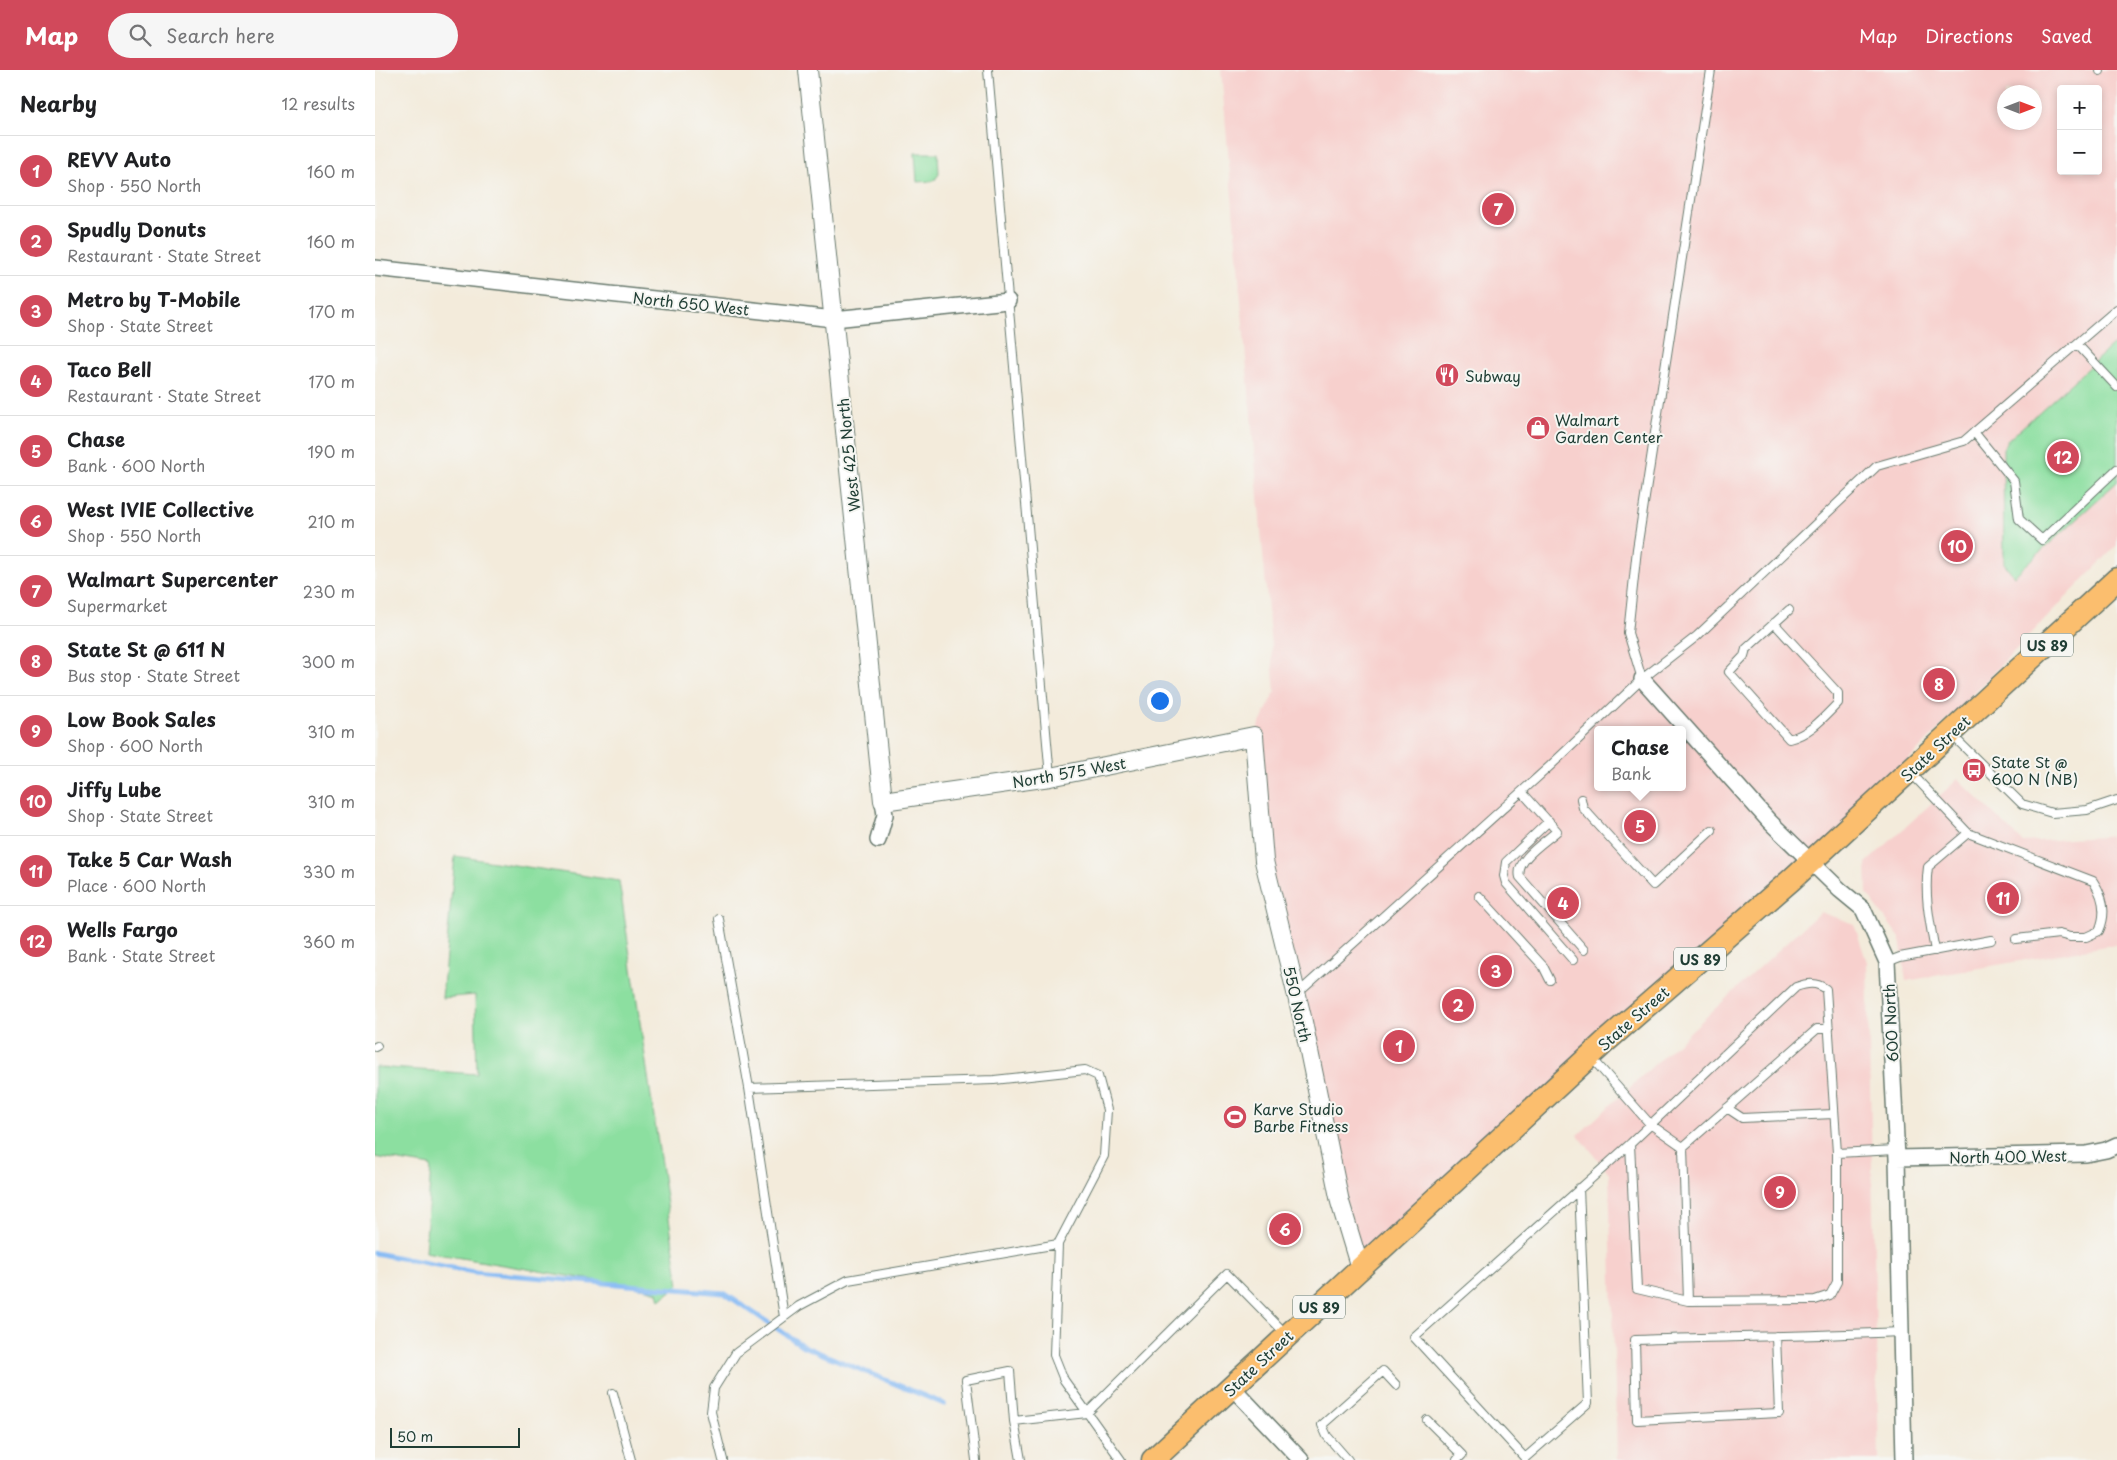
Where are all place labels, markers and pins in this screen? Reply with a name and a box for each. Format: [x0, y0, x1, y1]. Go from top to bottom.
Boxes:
pin: 7 [1482, 190, 1514, 228]
restaurant icon: Subway [1434, 362, 1460, 388]
place label: Subway [1465, 364, 1521, 387]
place label: Walmart Garden Center [1555, 408, 1663, 448]
shop icon: Walmart Garden Center [1525, 415, 1551, 441]
pin: 12 [2047, 438, 2079, 476]
pin: 10 [1941, 527, 1973, 565]
pin: 8 [1923, 665, 1955, 703]
place label: State St @ 600 N (NB) [1991, 750, 2078, 790]
bus stop icon: State St @ 600 N (NB) [1961, 757, 1987, 783]
pin: 5 [1624, 807, 1656, 845]
pin: 11 [1987, 879, 2019, 917]
pin: 4 [1547, 884, 1579, 922]
pin: 3 [1480, 952, 1512, 990]
pin: 2 [1442, 986, 1474, 1024]
pin: 1 [1383, 1027, 1415, 1065]
place label: Karve Studio Barbe Fitness [1253, 1097, 1348, 1137]
sports icon: Karve Studio Barbe Fitness [1222, 1104, 1248, 1130]
pin: 9 [1764, 1173, 1796, 1211]
pin: 6 [1269, 1210, 1301, 1248]

